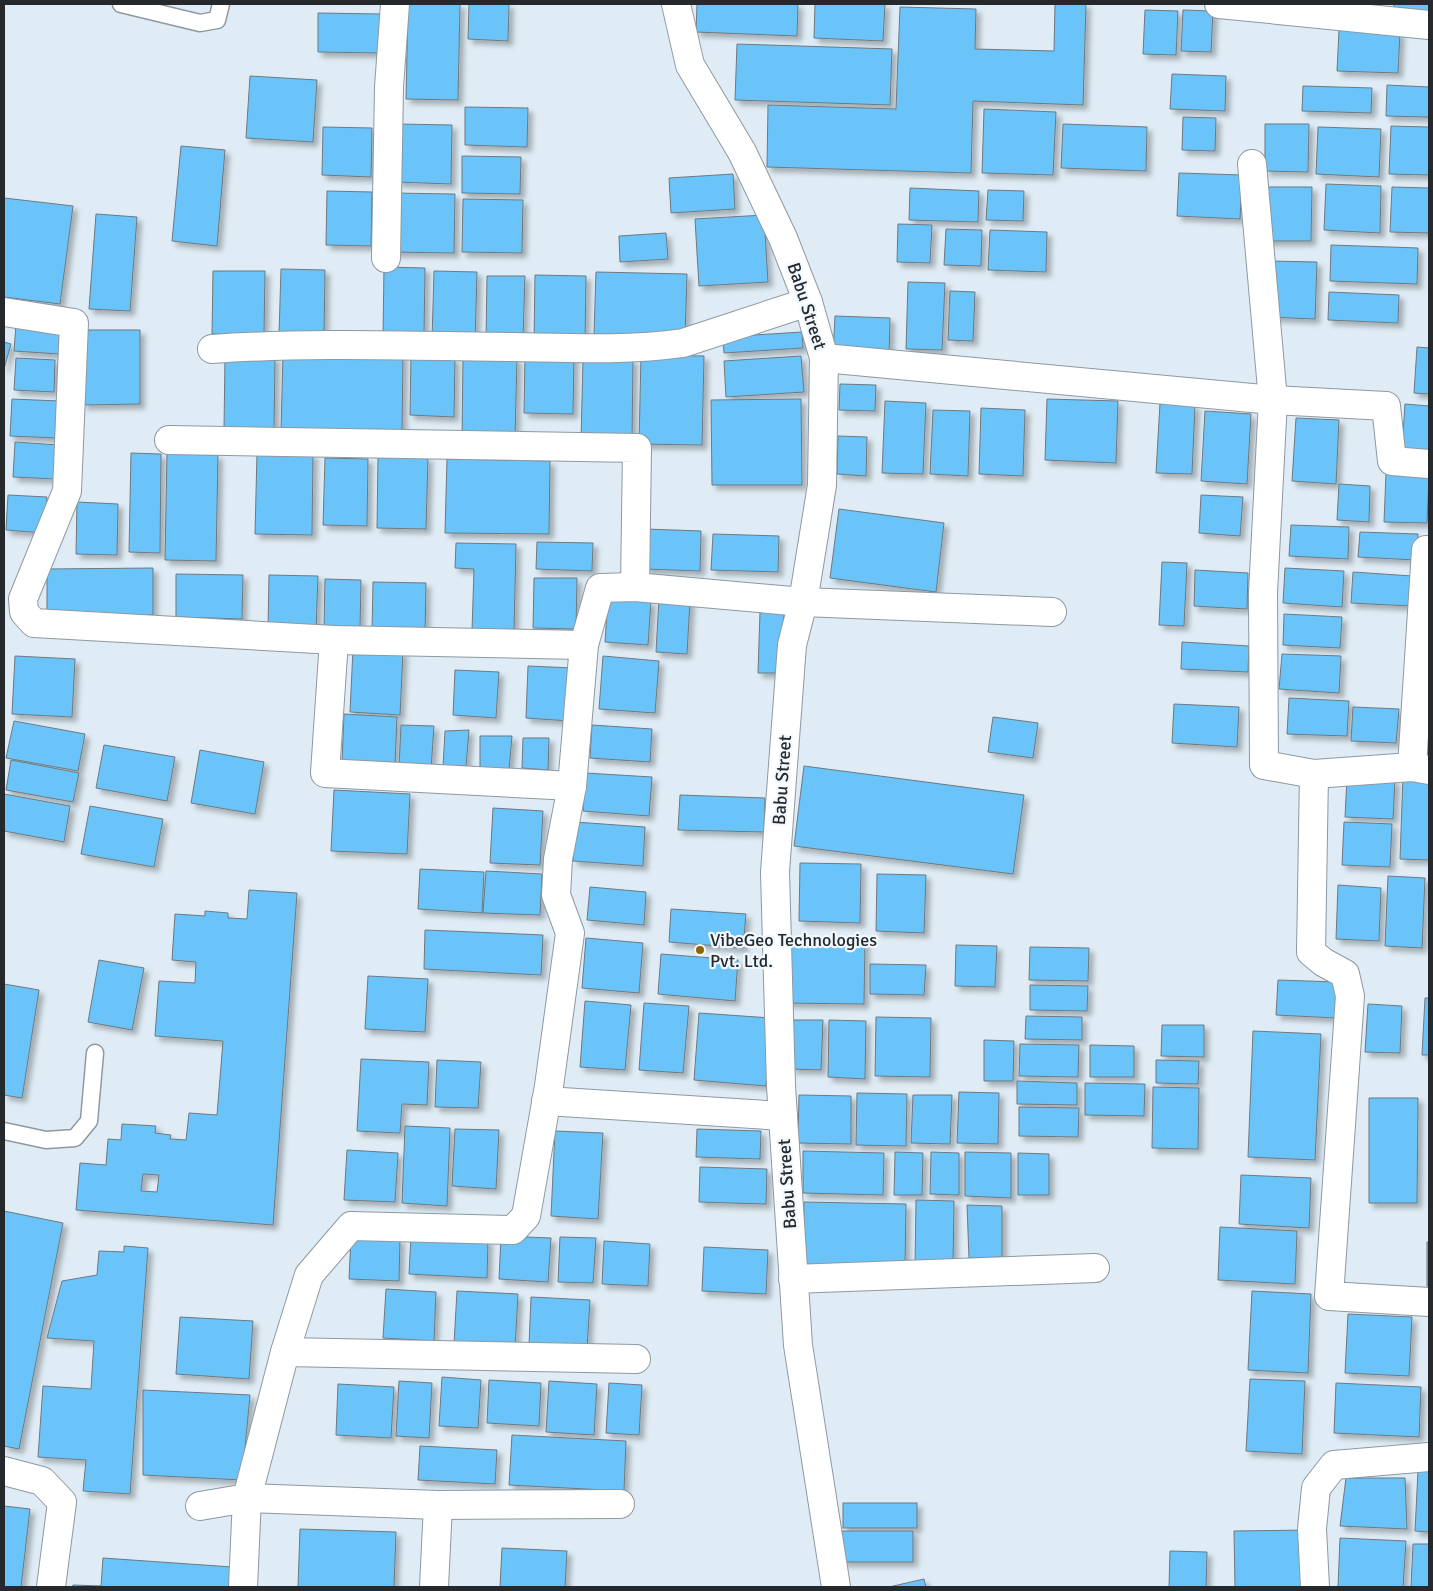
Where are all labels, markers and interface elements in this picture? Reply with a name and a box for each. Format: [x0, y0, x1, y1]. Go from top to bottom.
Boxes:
street label: Babu Street [783, 260, 831, 352]
street label: Babu Street [768, 734, 796, 826]
place label: VibeGeo Technologies Pvt. Ltd. [710, 929, 877, 972]
marker: VibeGeo Technologies Pvt. Ltd. [694, 944, 706, 956]
street label: Babu Street [773, 1138, 801, 1230]

